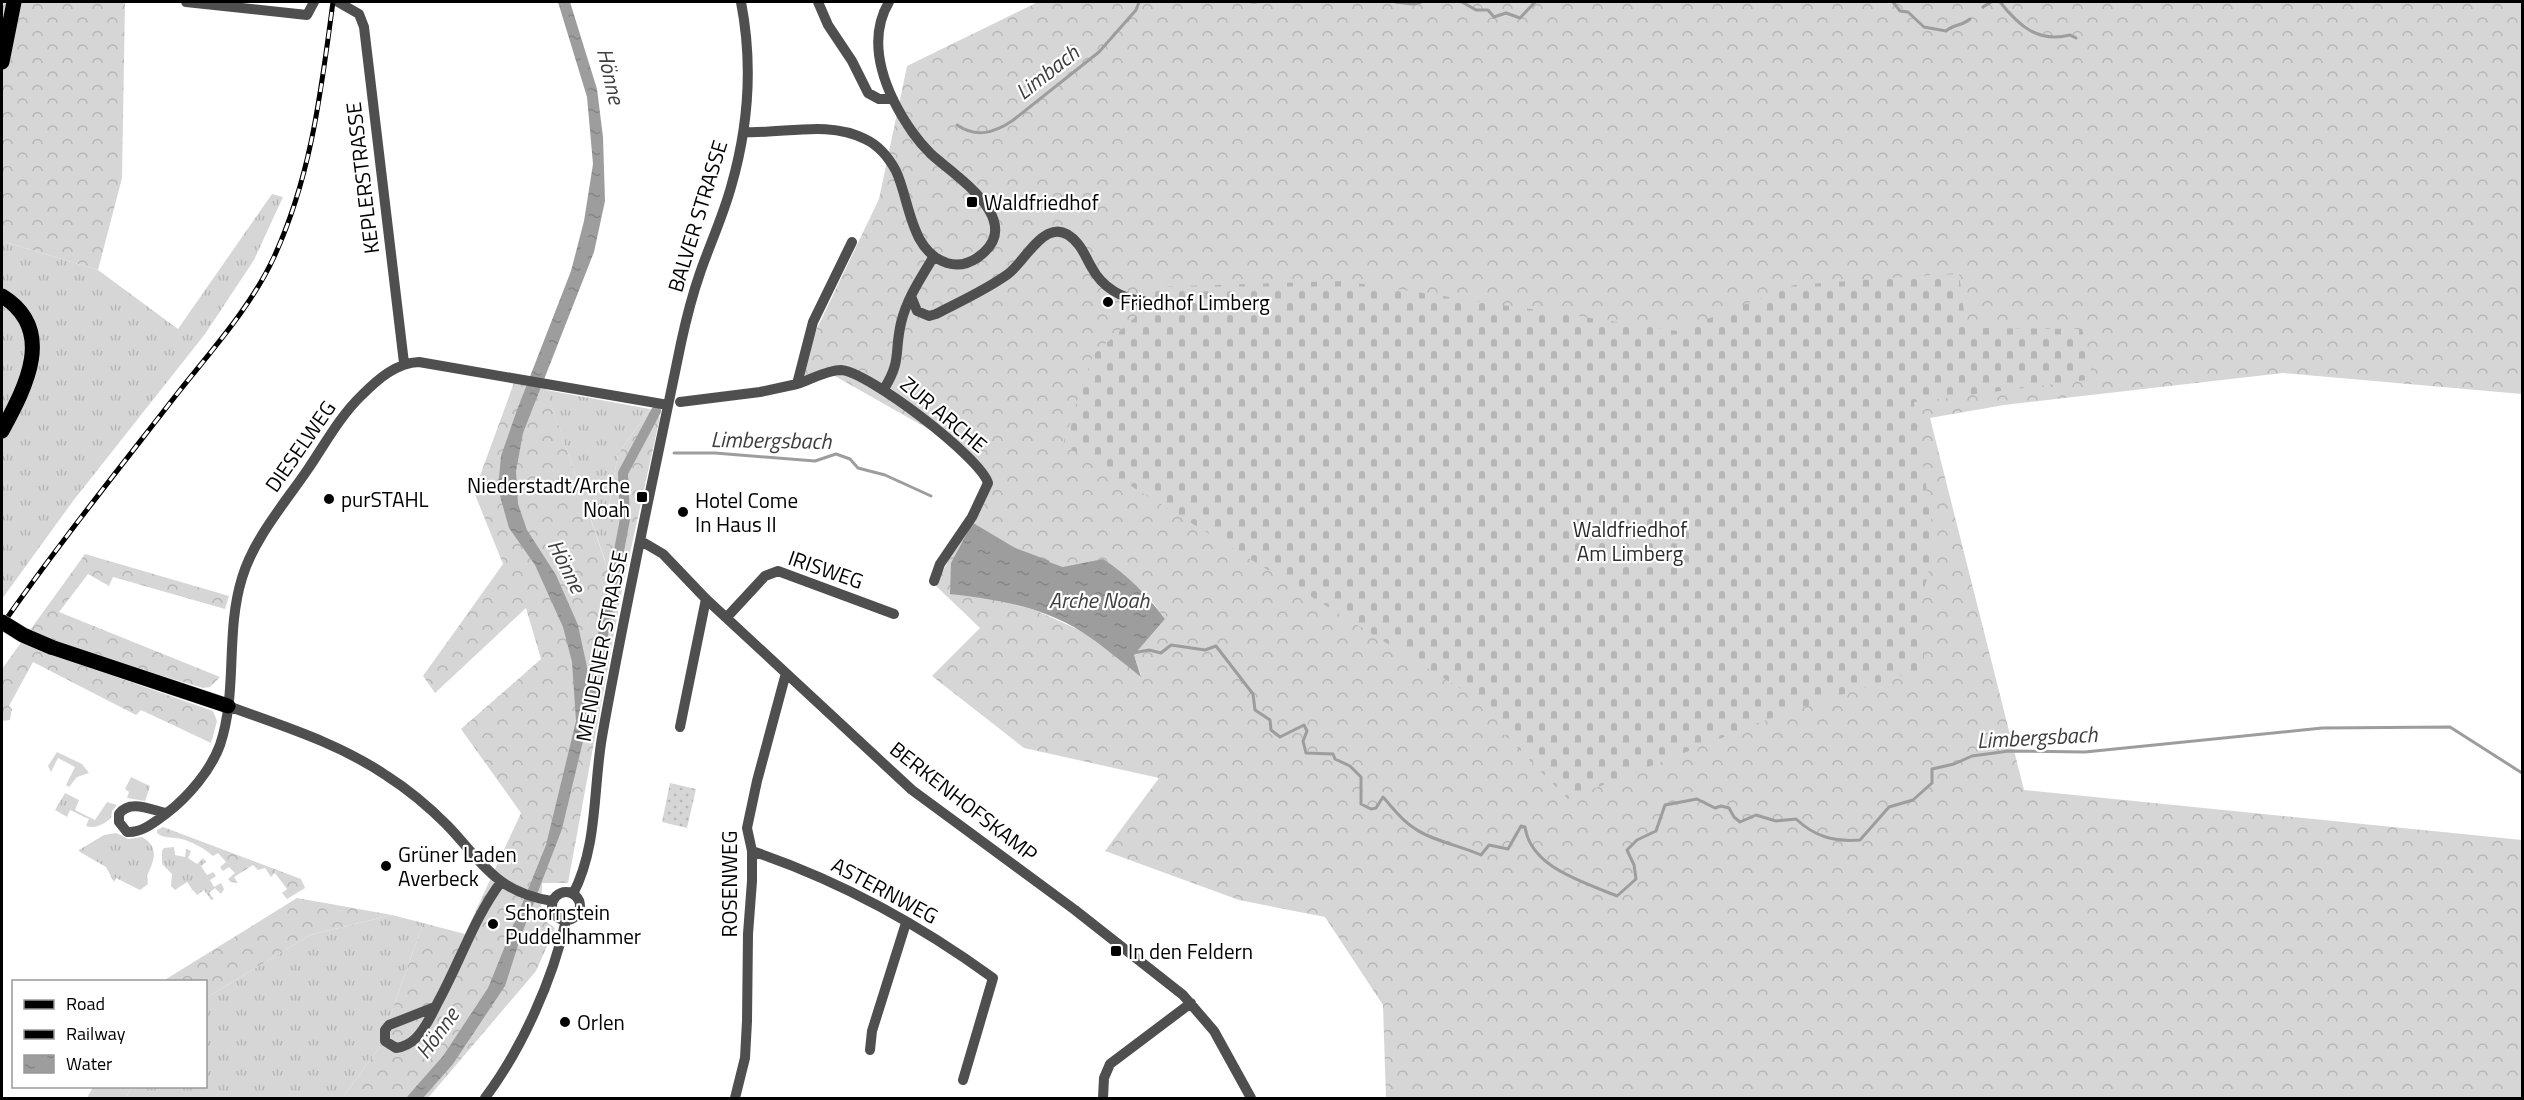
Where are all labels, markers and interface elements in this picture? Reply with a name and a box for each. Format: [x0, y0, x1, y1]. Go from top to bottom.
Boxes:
water label: Limbach [1008, 36, 1087, 108]
water label: Hönne [588, 45, 634, 109]
street label: KEPLERSTRASSE [337, 100, 387, 256]
street label: BALVER STRASSE [659, 136, 735, 296]
place label: Waldfriedhof [984, 186, 1099, 218]
marker: Waldfriedhof [965, 195, 979, 209]
place label: Friedhof Limberg [1120, 286, 1270, 318]
marker: Friedhof Limberg [1101, 295, 1115, 309]
street label: ZUR ARCHE [893, 368, 995, 460]
street label: DIESELWEG [257, 394, 343, 498]
water label: Limbergsbach [710, 422, 833, 458]
place label: Niederstadt/Arche Noah [467, 469, 630, 525]
place label: purSTAHL [341, 483, 429, 515]
place label: Hotel Come In Haus II [695, 484, 798, 540]
marker: Niederstadt/Arche Noah [635, 490, 649, 504]
marker: purSTAHL [322, 492, 336, 506]
marker: Hotel Come In Haus II [676, 505, 690, 519]
park label: Waldfriedhof Am Limberg [1573, 513, 1687, 569]
water label: Hönne [539, 533, 596, 601]
street label: IRISWEG [784, 541, 868, 597]
street label: MENDENER STRASSE [567, 548, 635, 744]
water label: Arche Noah [1049, 583, 1150, 617]
water label: Limbergsbach [1976, 717, 2099, 757]
street label: BERKENHOFSKAMP [883, 733, 1045, 869]
street label: ROSENWEG [713, 831, 745, 937]
place label: Grüner Laden Averbeck [398, 838, 517, 894]
street label: ASTERNWEG [826, 849, 944, 931]
marker: Grüner Laden Averbeck [379, 859, 393, 873]
place label: Schornstein Puddelhammer [505, 896, 641, 952]
marker: Schornstein Puddelhammer [486, 917, 500, 931]
place label: In den Feldern [1128, 935, 1253, 967]
marker: In den Feldern [1109, 944, 1123, 958]
legend [12, 980, 207, 1088]
text: Road [66, 990, 105, 1017]
water label: Hönne [407, 999, 468, 1066]
place label: Orlen [577, 1006, 625, 1038]
marker: Orlen [558, 1015, 572, 1029]
text: Railway [66, 1020, 126, 1047]
text: Water [66, 1050, 112, 1077]

